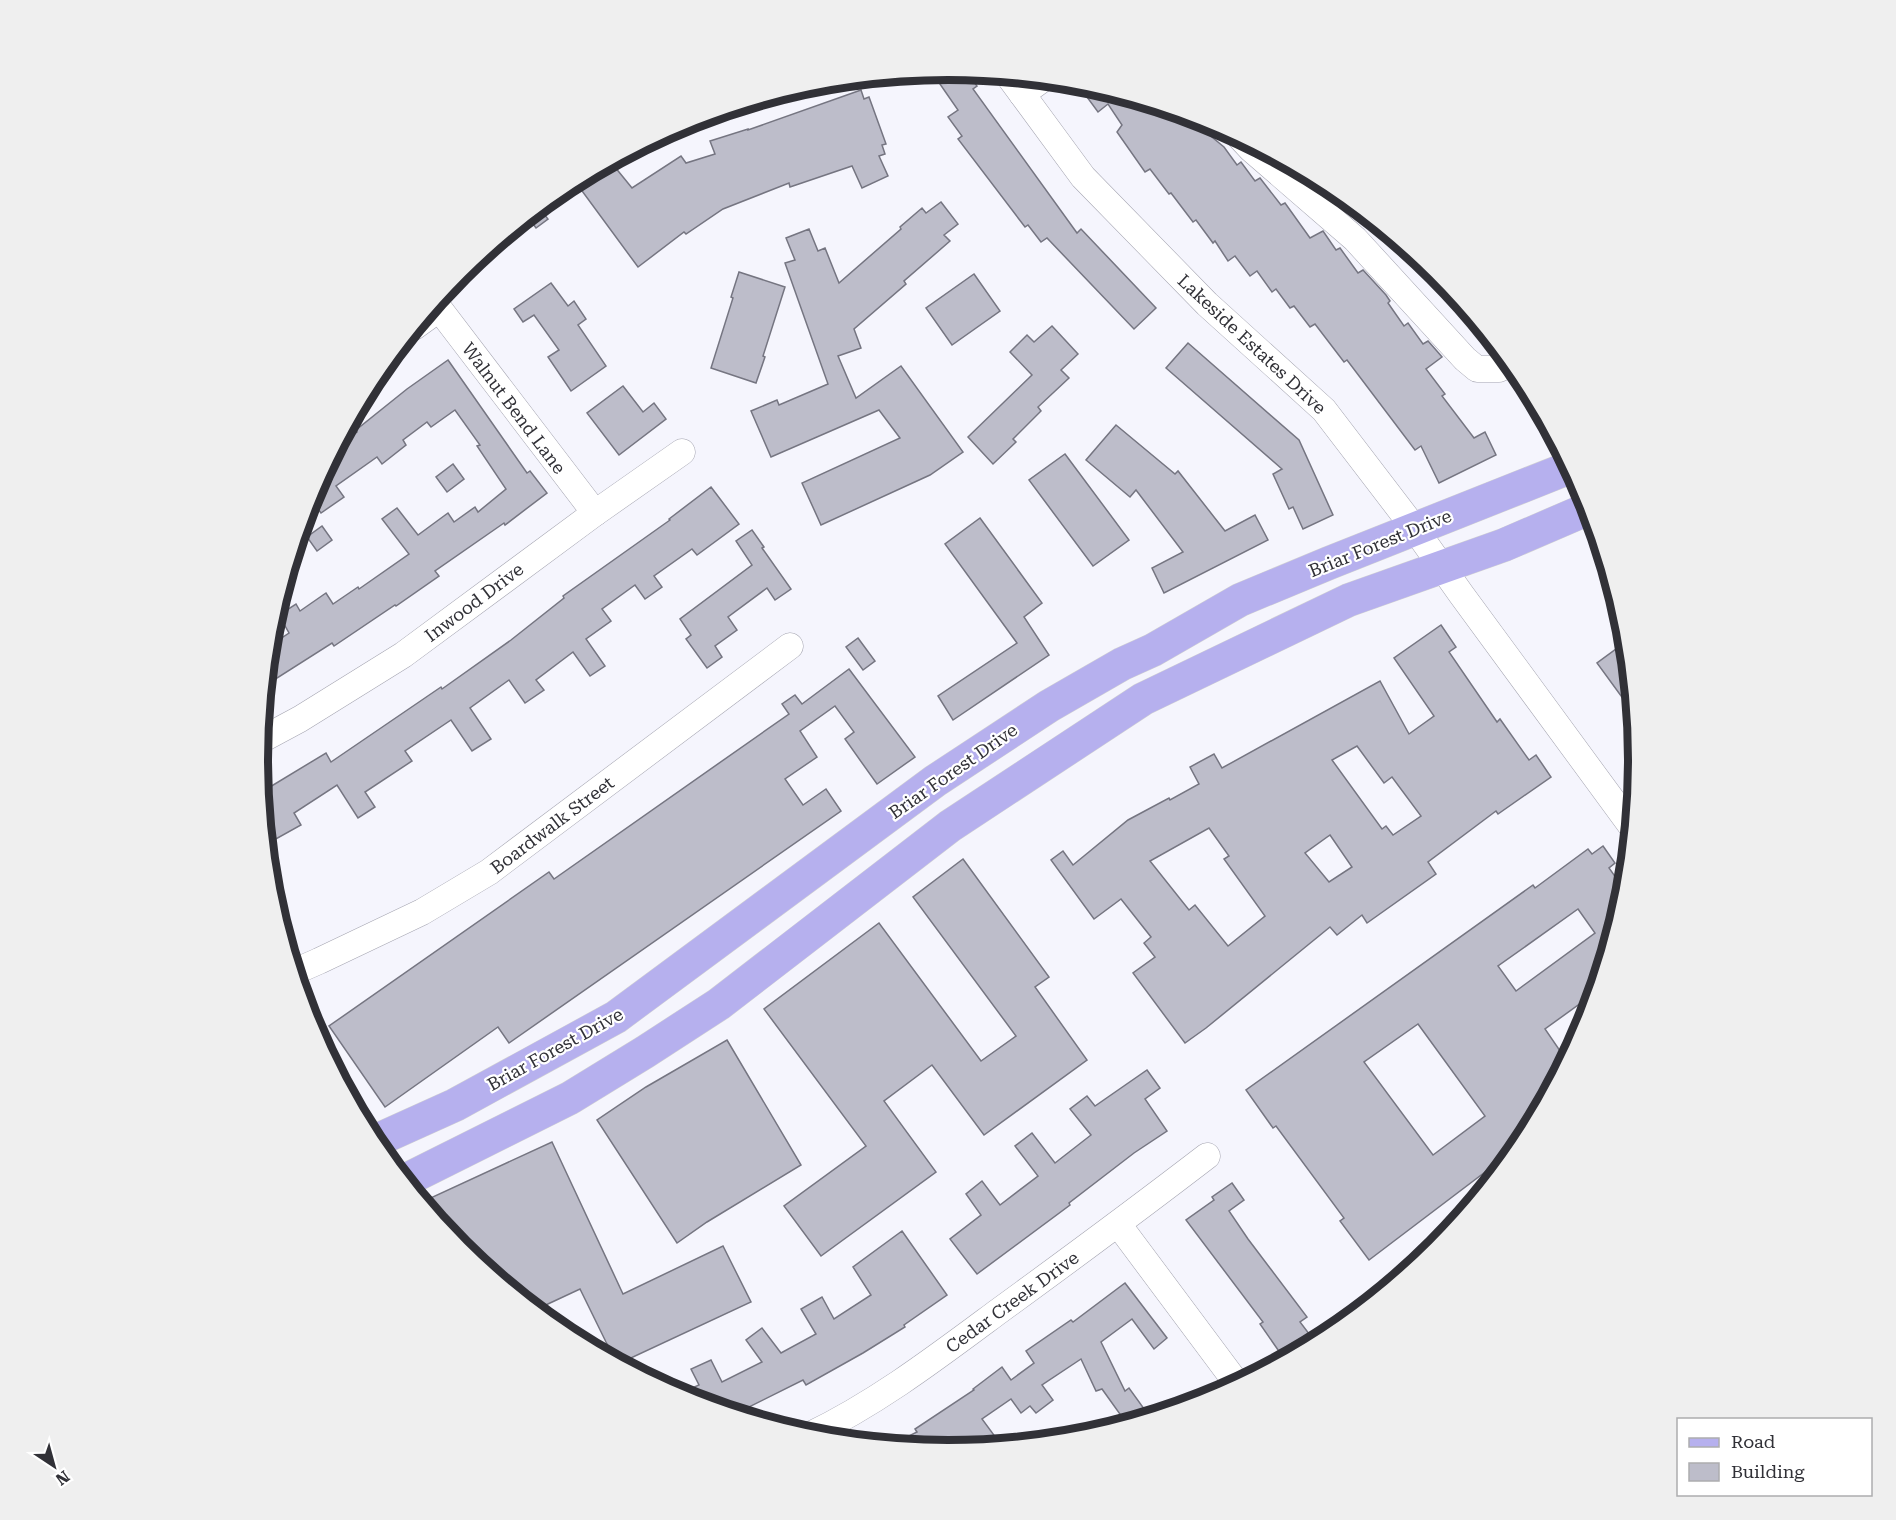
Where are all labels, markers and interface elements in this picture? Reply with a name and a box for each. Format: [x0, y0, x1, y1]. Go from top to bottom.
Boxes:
street label: Lakeside Estates Drive [1173, 270, 1331, 418]
street label: Walnut Bend Lane [458, 338, 570, 478]
street label: Briar Forest Drive [1306, 505, 1454, 581]
street label: Inwood Drive [421, 558, 527, 646]
street label: Briar Forest Drive [885, 719, 1021, 823]
street label: Boardwalk Street [486, 772, 618, 878]
street label: Briar Forest Drive [483, 1003, 627, 1095]
street label: Cedar Creek Drive [941, 1247, 1083, 1357]
legend [1677, 1418, 1872, 1496]
text: Road [1731, 1431, 1776, 1452]
north arrow [24, 1436, 84, 1496]
text: Building [1731, 1461, 1805, 1482]
text: N [52, 1466, 73, 1489]

